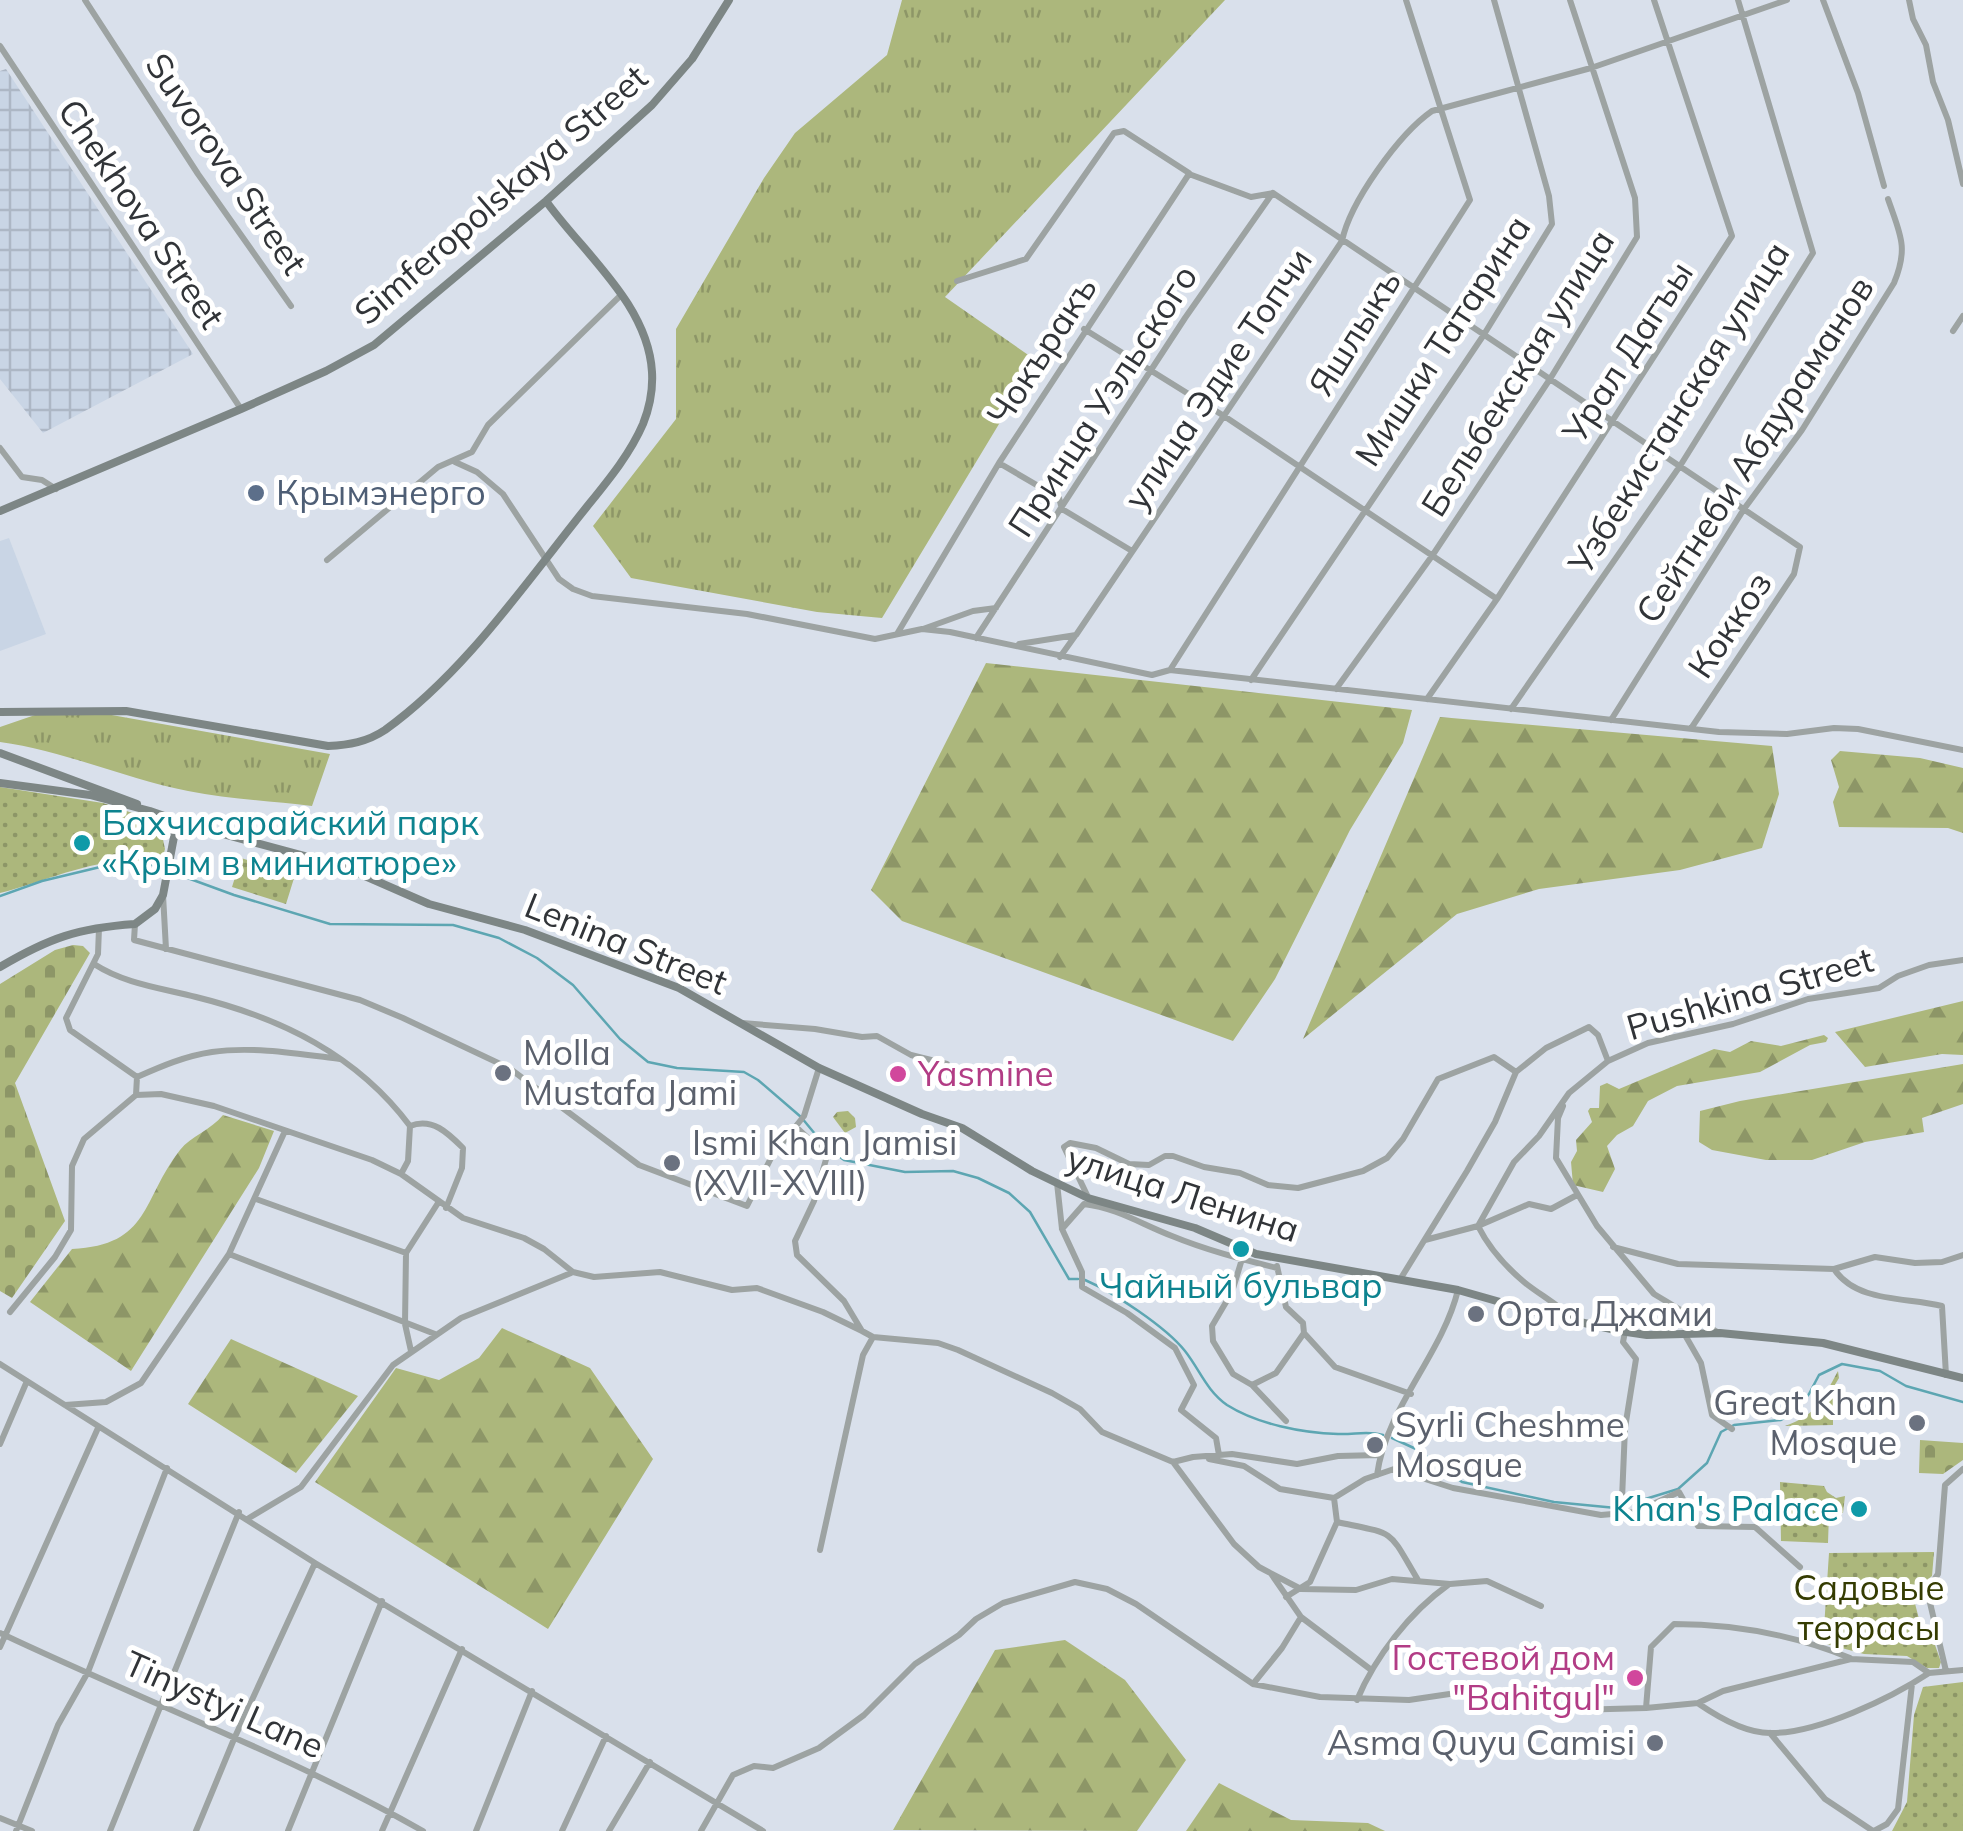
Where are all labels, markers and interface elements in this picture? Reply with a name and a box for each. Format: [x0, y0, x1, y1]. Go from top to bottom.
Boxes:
street label: Suvorova Street [137, 44, 317, 283]
street label: Simferopolskaya Street [345, 55, 656, 334]
street label: Chekhova Street [49, 90, 235, 336]
street label: Мишки Татарина [1345, 207, 1540, 474]
street label: Бельбекская улица [1411, 221, 1623, 524]
street label: Узбекистанская улица [1557, 233, 1798, 582]
street label: улица Эдие Топчи [1113, 239, 1321, 517]
street label: Урал Дагъы [1552, 253, 1702, 451]
street label: Принца Уэльского [998, 256, 1206, 545]
street label: Яшлыкъ [1298, 261, 1410, 404]
street label: Чокъракъ [977, 268, 1106, 433]
street label: Сейтнеби Абдураманов [1626, 268, 1883, 631]
place label: Крымэнерго [276, 470, 486, 514]
marker: Крымэнерго [245, 482, 267, 504]
street label: Коккоз [1678, 563, 1781, 686]
place label: Бахчисарайский парк «Крым в миниатюре» [102, 800, 479, 884]
marker: Бахчисарайский парк «Крым в миниатюре» [71, 832, 93, 854]
street label: Lenina Street [519, 883, 734, 1004]
street label: Pushkina Street [1621, 937, 1878, 1049]
place label: Molla Mustafa Jami [523, 1030, 737, 1114]
place label: Yasmine [917, 1051, 1054, 1095]
marker: Molla Mustafa Jami [492, 1062, 514, 1084]
marker: Yasmine [887, 1063, 909, 1085]
place label: Ismi Khan Jamisi (XVII-XVIII) [692, 1120, 957, 1204]
street label: улица Ленина [1062, 1135, 1305, 1251]
marker: Ismi Khan Jamisi (XVII-XVIII) [661, 1152, 683, 1174]
marker: Чайный бульвар [1230, 1238, 1252, 1260]
place label: Чайный бульвар [1099, 1263, 1383, 1307]
place label: Орта Джами [1496, 1291, 1713, 1335]
marker: Орта Джами [1465, 1303, 1487, 1325]
place label: Great Khan Mosque [1713, 1380, 1897, 1464]
place label: Syrli Cheshme Mosque [1395, 1402, 1625, 1486]
marker: Great Khan Mosque [1906, 1412, 1928, 1434]
marker: Syrli Cheshme Mosque [1364, 1434, 1386, 1456]
place label: Khan's Palace [1612, 1486, 1839, 1530]
marker: Khan's Palace [1848, 1498, 1870, 1520]
park label: Садовые террасы [1793, 1565, 1945, 1649]
place label: Гостевой дом "Bahitgul" [1391, 1635, 1615, 1719]
street label: Tinystyi Lane [118, 1641, 331, 1768]
marker: Гостевой дом "Bahitgul" [1624, 1667, 1646, 1689]
place label: Asma Quyu Camisi [1327, 1720, 1635, 1764]
marker: Asma Quyu Camisi [1644, 1732, 1666, 1754]

